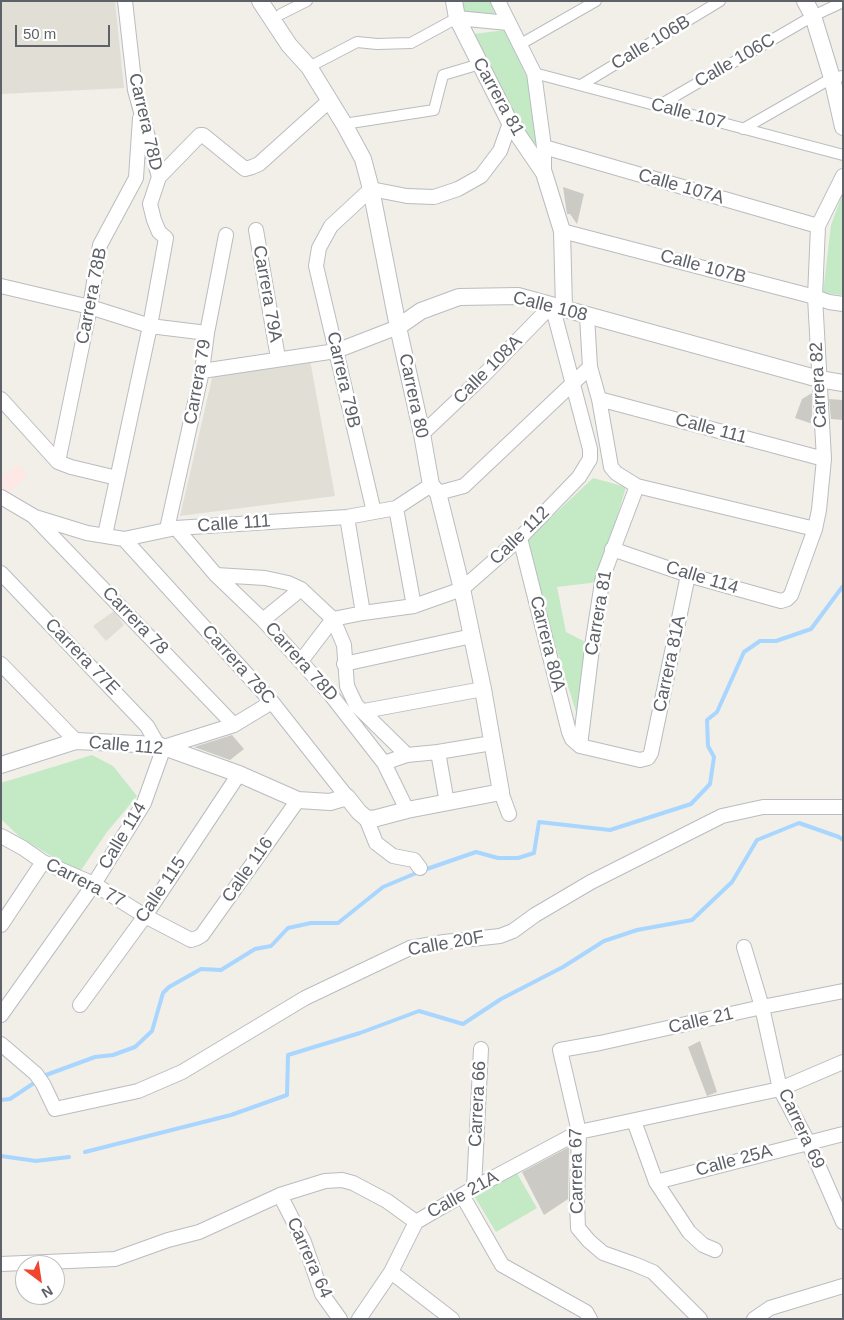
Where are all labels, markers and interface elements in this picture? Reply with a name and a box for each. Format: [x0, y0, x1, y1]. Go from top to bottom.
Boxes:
street label: Calle 106B [608, 11, 694, 75]
scale bar [18, 15, 112, 47]
text: 50 m [23, 25, 56, 42]
street label: Calle 106C [691, 29, 779, 93]
street label: Carrera 81 [468, 54, 528, 140]
street label: Carrera 78D [123, 71, 167, 173]
street label: Calle 107 [648, 94, 728, 134]
street label: Calle 107A [636, 164, 726, 210]
street label: Carrera 79A [248, 244, 286, 344]
street label: Calle 107B [658, 245, 748, 289]
street label: Carrera 78B [72, 246, 112, 346]
street label: Calle 108 [510, 287, 590, 327]
street label: Carrera 79B [321, 330, 365, 430]
street label: Calle 108A [449, 331, 527, 409]
street label: Carrera 79 [180, 338, 216, 426]
street label: Carrera 82 [806, 341, 832, 429]
street label: Carrera 80 [393, 352, 433, 440]
street label: Calle 111 [673, 409, 749, 449]
street label: Calle 112 [486, 502, 554, 570]
street label: Calle 111 [197, 511, 271, 537]
street label: Calle 114 [663, 557, 741, 599]
street label: Carrera 81 [581, 569, 617, 657]
street label: Carrera 78 [97, 583, 173, 659]
street label: Carrera 80A [525, 594, 569, 694]
street label: Carrera 77E [40, 614, 124, 700]
street label: Carrera 81A [649, 614, 691, 714]
street label: Carrera 78D [260, 618, 342, 706]
street label: Carrera 78C [197, 621, 279, 709]
street label: Calle 112 [88, 732, 164, 760]
street label: Calle 114 [95, 798, 151, 874]
street label: Calle 116 [218, 833, 278, 907]
street label: Calle 115 [131, 853, 191, 927]
street label: Carrera 77 [42, 854, 128, 912]
street label: Calle 20F [406, 927, 486, 961]
street label: Calle 21 [666, 1003, 736, 1039]
street label: Carrera 66 [465, 1060, 491, 1148]
street label: Carrera 69 [773, 1085, 829, 1173]
street label: Carrera 67 [565, 1128, 589, 1214]
street label: Calle 25A [694, 1140, 774, 1182]
street label: Calle 21A [424, 1167, 502, 1223]
street label: Carrera 64 [282, 1214, 336, 1302]
north arrow [15, 1255, 65, 1305]
text: N [39, 1283, 56, 1301]

